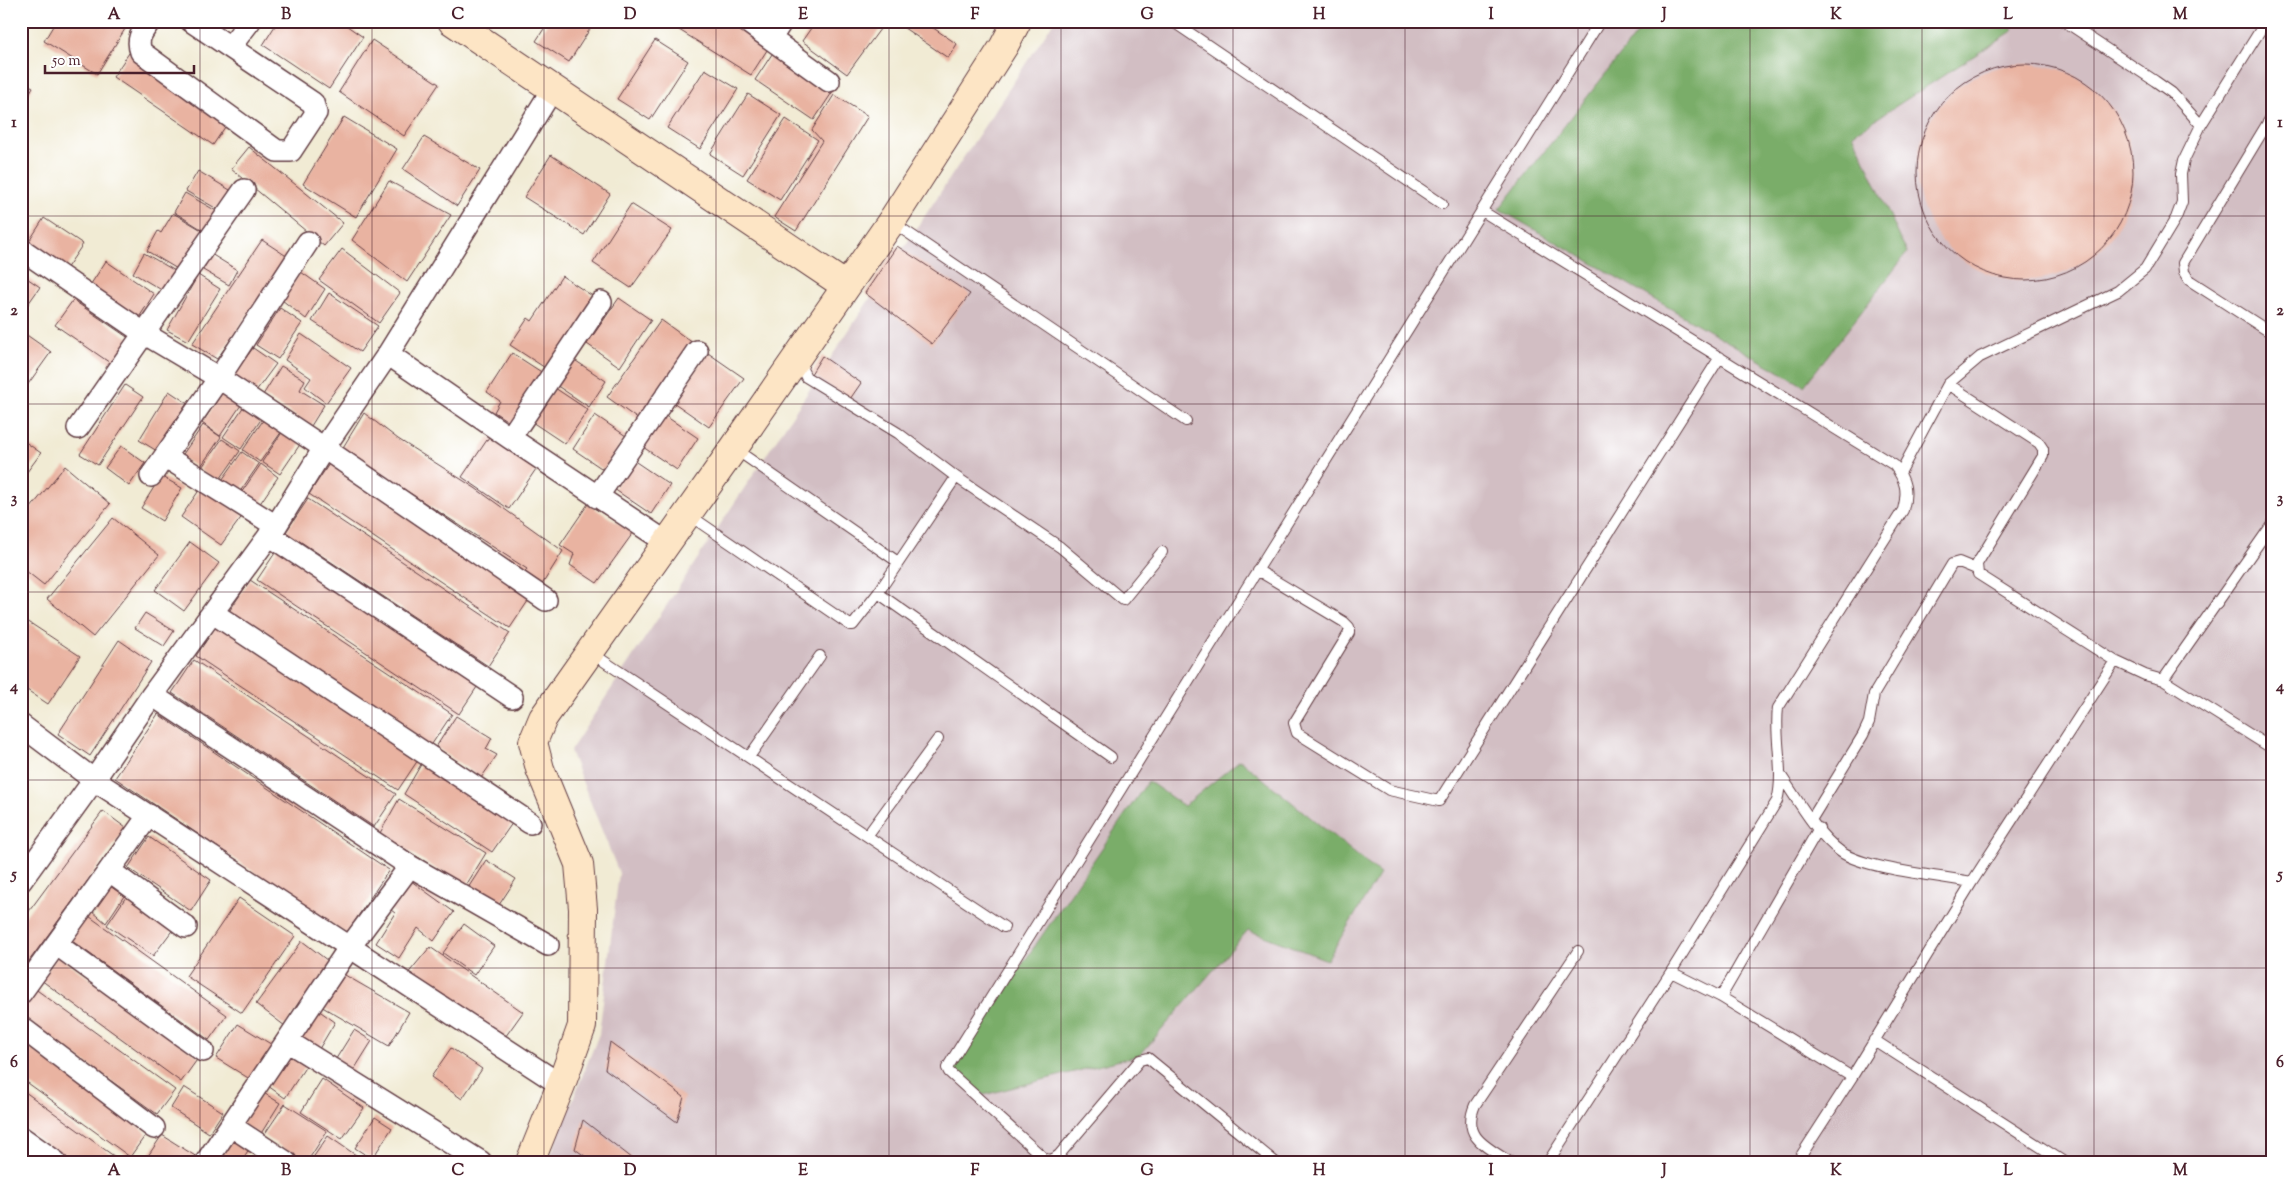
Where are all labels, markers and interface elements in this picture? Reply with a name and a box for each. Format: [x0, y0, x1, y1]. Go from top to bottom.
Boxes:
text: A [108, 4, 121, 27]
text: B [281, 4, 291, 27]
text: C [452, 4, 465, 27]
text: D [624, 4, 637, 27]
text: E [798, 4, 808, 27]
text: F [971, 4, 980, 27]
text: G [1140, 4, 1154, 27]
text: H [1313, 4, 1326, 27]
text: I [1488, 4, 1494, 27]
text: J [1660, 4, 1667, 27]
text: K [1830, 4, 1842, 27]
text: L [2003, 4, 2013, 27]
text: M [2173, 4, 2188, 27]
scale bar [45, 42, 194, 74]
text: 50 m [51, 51, 81, 72]
text: 1 [11, 112, 17, 135]
text: 1 [2277, 112, 2283, 135]
text: 2 [10, 300, 18, 323]
text: 2 [2276, 300, 2284, 323]
text: 3 [11, 488, 18, 511]
text: 3 [2277, 488, 2284, 511]
text: 4 [9, 676, 18, 699]
text: 4 [2275, 676, 2284, 699]
text: 5 [9, 864, 17, 887]
text: 5 [2275, 864, 2283, 887]
text: 6 [10, 1052, 18, 1075]
text: 6 [2276, 1052, 2284, 1075]
text: A [108, 1160, 121, 1183]
text: B [281, 1160, 291, 1183]
text: C [452, 1160, 465, 1183]
text: D [624, 1160, 637, 1183]
text: E [798, 1160, 808, 1183]
text: F [971, 1160, 980, 1183]
text: G [1140, 1160, 1154, 1183]
text: H [1313, 1160, 1326, 1183]
text: I [1488, 1160, 1494, 1183]
text: J [1660, 1160, 1667, 1183]
text: K [1830, 1160, 1842, 1183]
text: L [2003, 1160, 2013, 1183]
text: M [2173, 1160, 2188, 1183]

